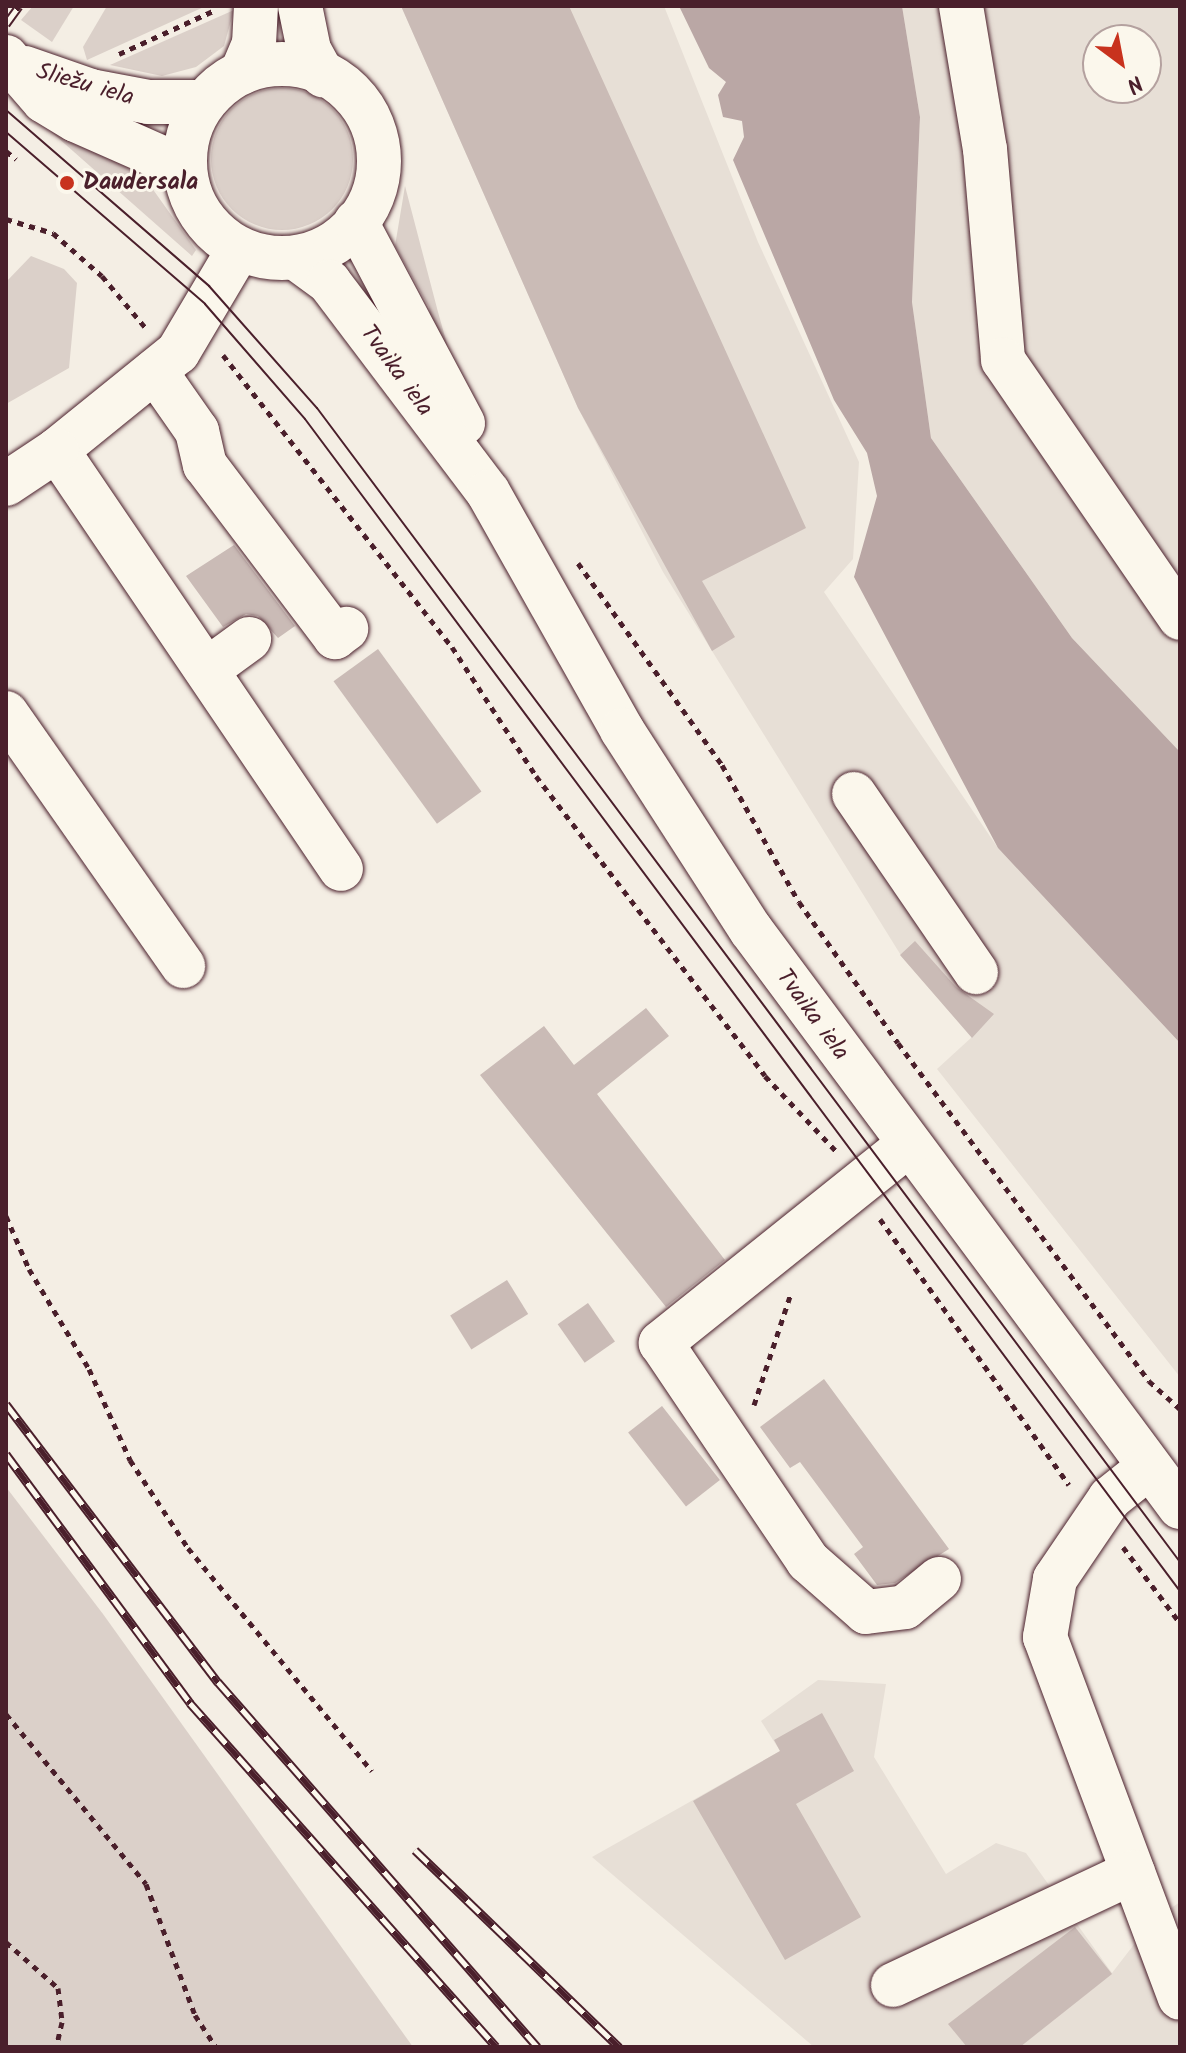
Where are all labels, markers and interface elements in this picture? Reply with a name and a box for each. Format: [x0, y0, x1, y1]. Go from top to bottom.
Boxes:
north arrow [1082, 24, 1162, 104]
street label: Sliežu iela [33, 57, 137, 113]
text: N [1119, 65, 1149, 102]
place label: Daudersala [83, 169, 198, 197]
marker: Daudersala [58, 174, 76, 192]
street label: Tvaika iela [353, 320, 439, 422]
street label: Tvaika iela [769, 964, 855, 1066]

